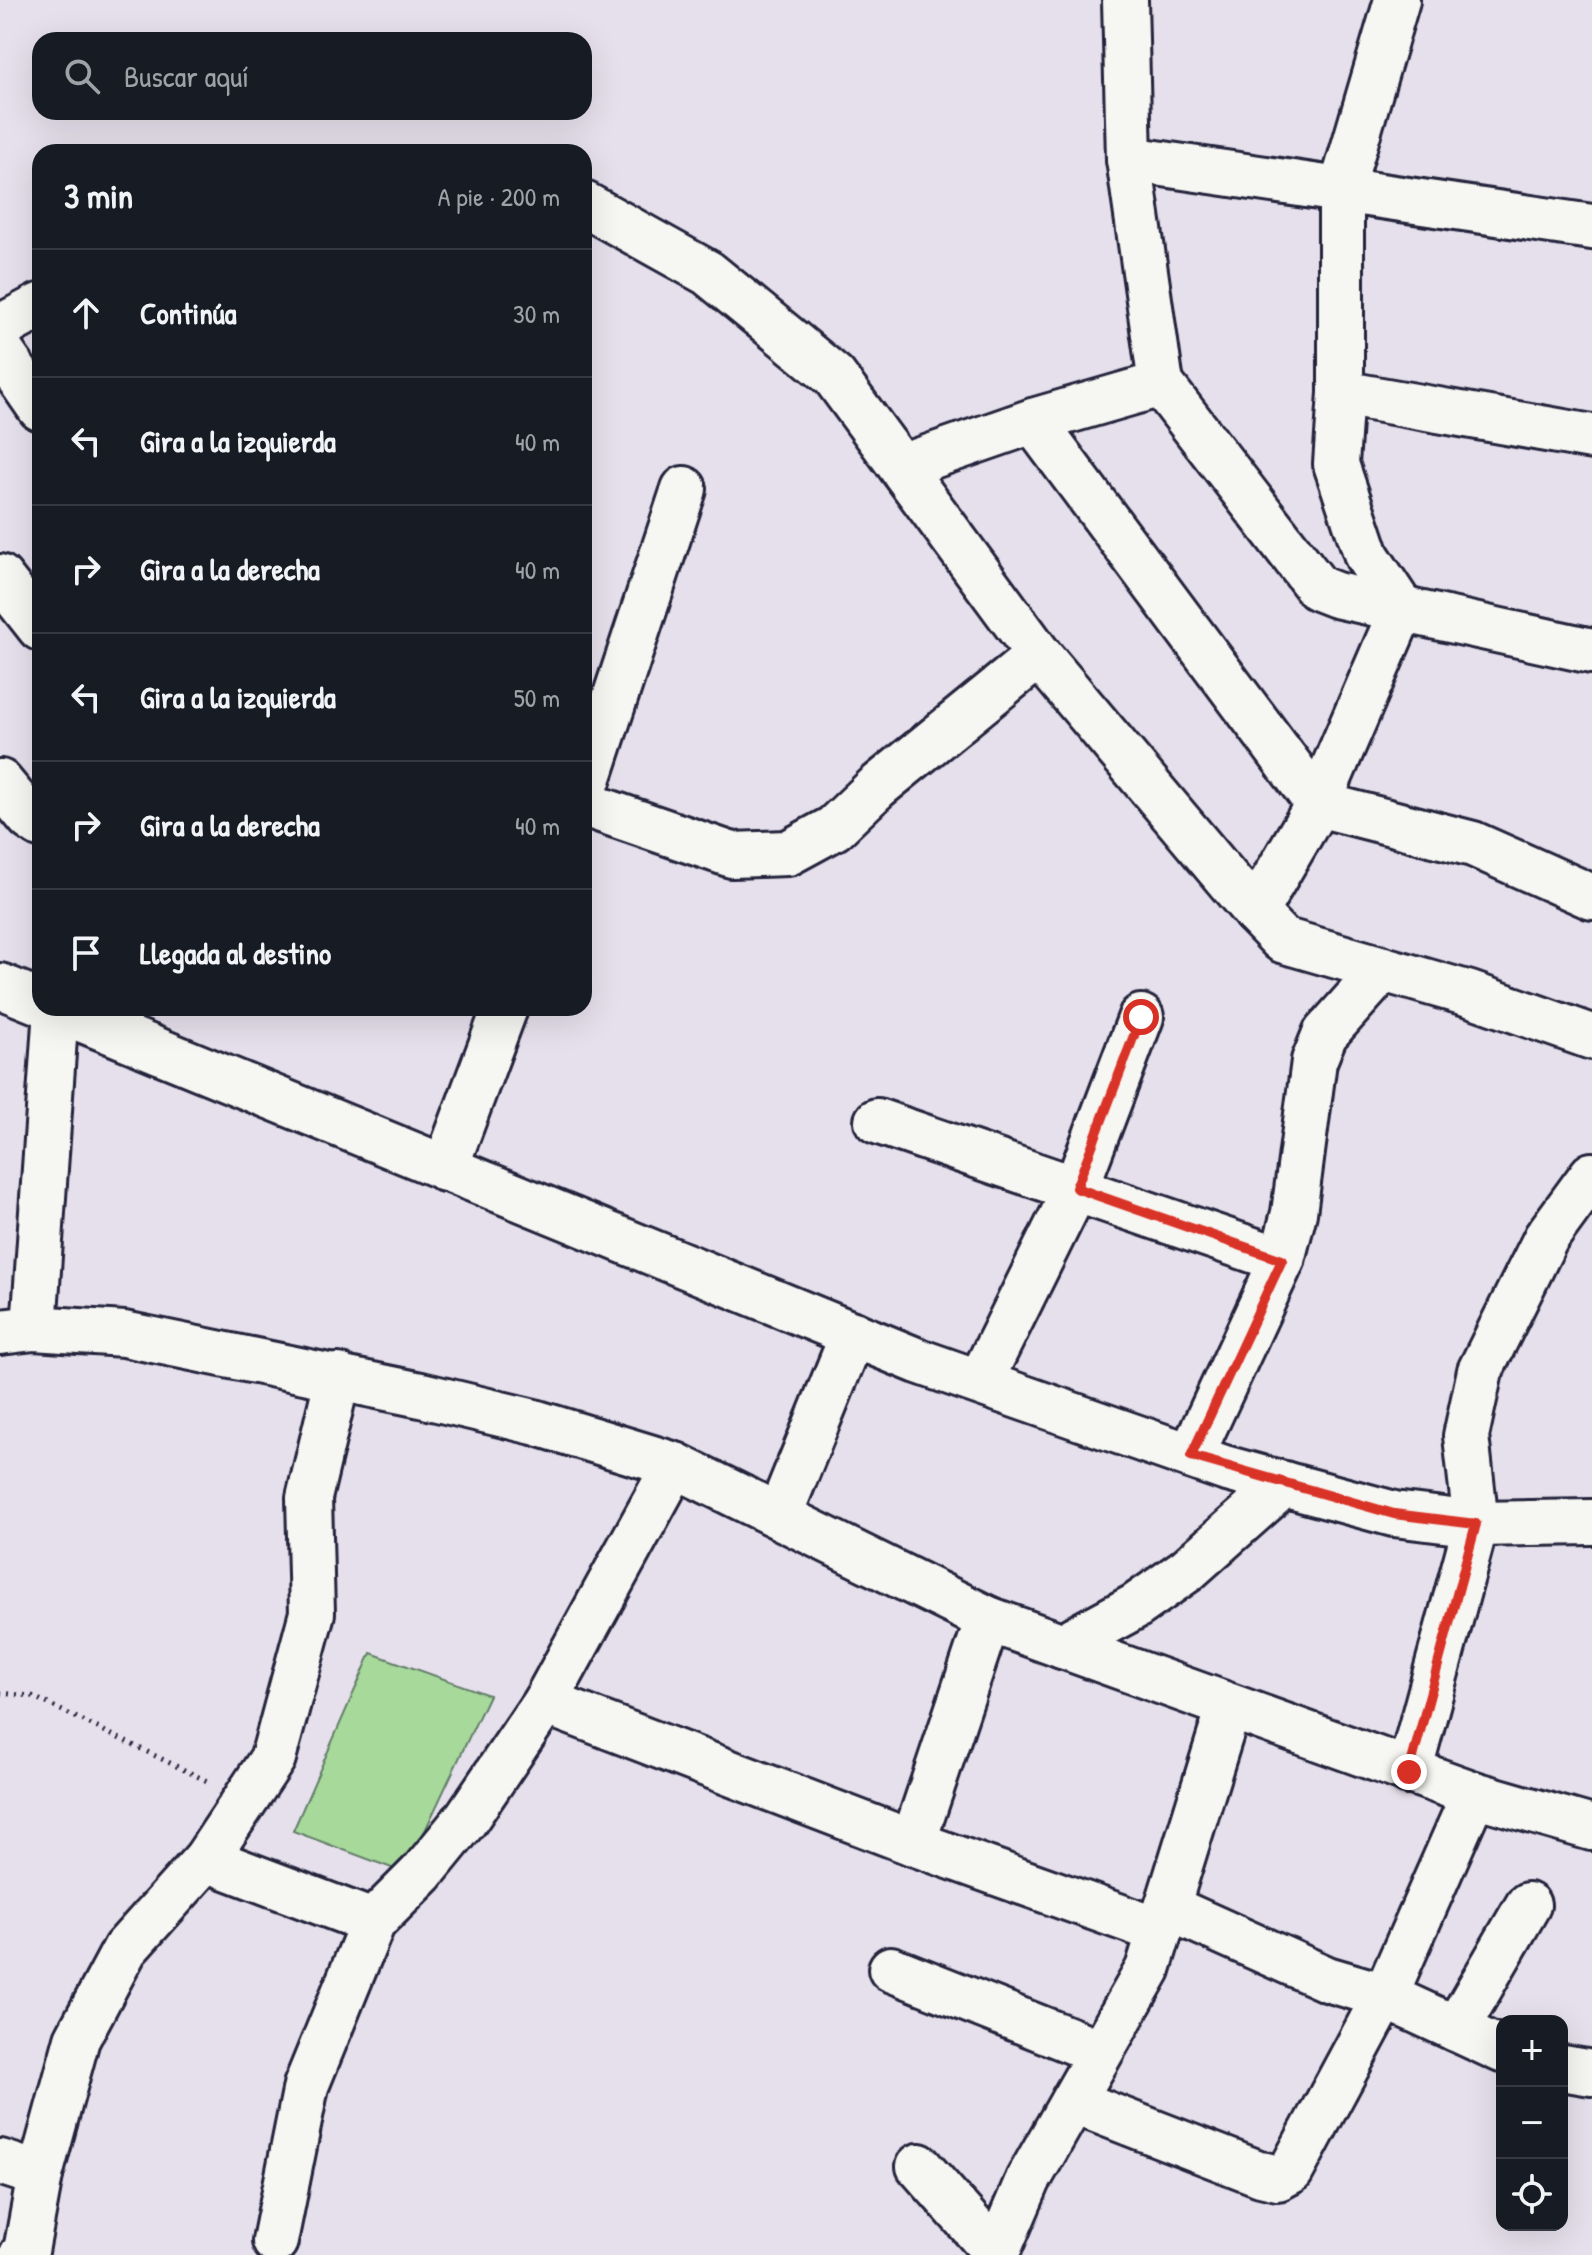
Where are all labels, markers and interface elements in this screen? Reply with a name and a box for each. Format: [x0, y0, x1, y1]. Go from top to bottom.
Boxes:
search box [32, 32, 592, 120]
icon: search [60, 54, 104, 98]
text: Buscar aquí [124, 56, 249, 96]
text: 3 min [64, 173, 133, 219]
text: A pie · 200 m [438, 179, 560, 214]
icon: ahead [64, 291, 108, 335]
text: Continúa [140, 293, 236, 333]
text: 30 m [513, 296, 560, 331]
icon: left [64, 419, 108, 463]
text: Gira a la izquierda [140, 421, 336, 461]
text: 40 m [515, 424, 560, 459]
icon: right [64, 547, 108, 591]
text: Gira a la derecha [140, 549, 320, 589]
text: 40 m [515, 552, 560, 587]
icon: left [64, 675, 108, 719]
text: Gira a la izquierda [140, 677, 336, 717]
text: 50 m [514, 680, 560, 715]
icon: right [64, 803, 108, 847]
text: Gira a la derecha [140, 805, 320, 845]
text: 40 m [515, 808, 560, 843]
icon: arrive [64, 931, 108, 975]
text: Llegada al destino [140, 933, 331, 973]
route start [1123, 999, 1159, 1035]
route end [1391, 1754, 1427, 1790]
map controls [1496, 2015, 1568, 2231]
button: + [1496, 2015, 1568, 2087]
button: − [1496, 2087, 1568, 2159]
button: locate [1496, 2159, 1568, 2231]

